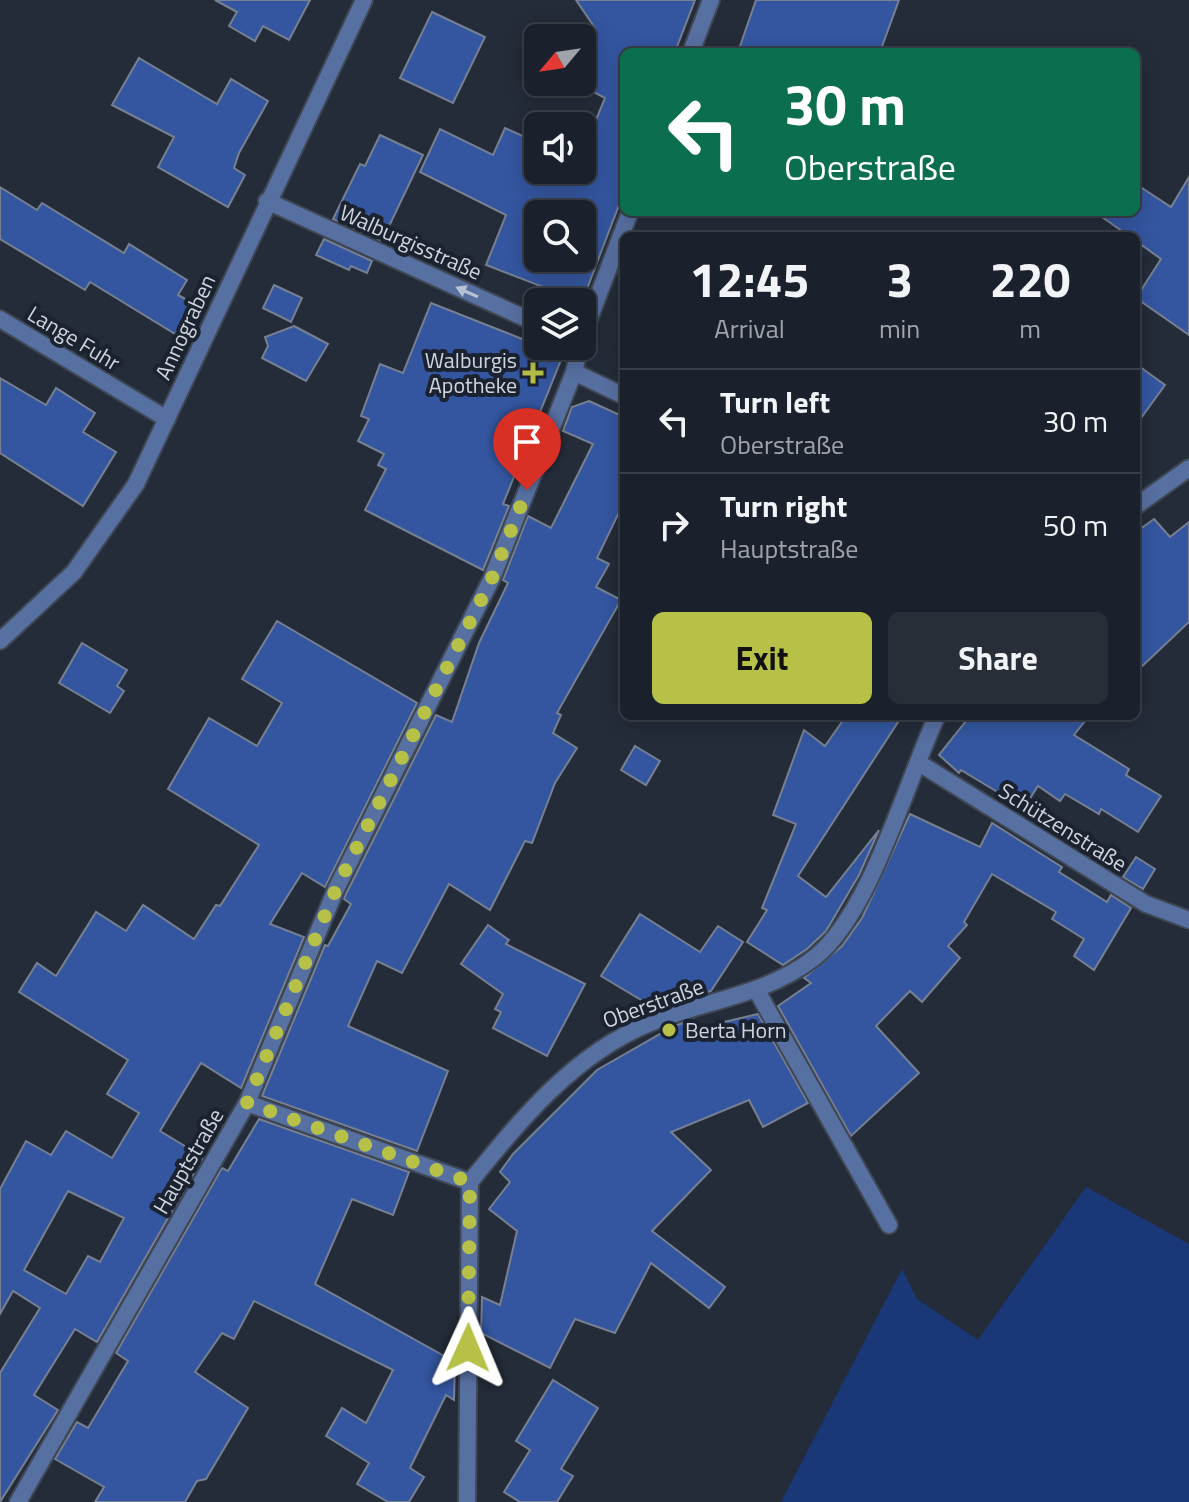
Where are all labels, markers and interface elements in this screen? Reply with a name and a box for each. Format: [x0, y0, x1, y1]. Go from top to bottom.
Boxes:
north arrow [524, 24, 596, 96]
map controls [524, 24, 596, 360]
text: 30 m [784, 62, 906, 147]
icon: left [652, 80, 756, 184]
button: sound [524, 112, 596, 184]
text: Oberstraße [784, 139, 956, 194]
street label: Walburgisstraße [334, 195, 488, 289]
button: search [524, 200, 596, 272]
text: 12:45 [690, 243, 809, 316]
text: 3 [886, 243, 913, 316]
text: 220 [990, 243, 1070, 316]
street label: Annograben [146, 269, 224, 385]
one-way arrow [455, 285, 479, 298]
button: layers [524, 288, 596, 360]
street label: Lange Fuhr [21, 297, 127, 379]
text: Arrival [714, 309, 785, 348]
text: min [879, 309, 920, 348]
text: m [1019, 309, 1041, 348]
place label: Walburgis Apotheke [425, 343, 517, 402]
marker: Walburgis Apotheke [524, 364, 542, 382]
text: Turn left [720, 379, 830, 425]
text: 30 m [1043, 398, 1108, 444]
icon: left [652, 399, 696, 443]
pin [493, 408, 561, 490]
icon: arrive [505, 420, 549, 464]
text: Oberstraße [720, 425, 844, 464]
text: Turn right [720, 483, 848, 529]
text: 50 m [1043, 502, 1108, 548]
icon: right [652, 503, 696, 547]
text: Hauptstraße [720, 529, 858, 568]
button: Exit [652, 612, 872, 704]
button: Share [888, 612, 1108, 704]
street label: Schützenstraße [992, 774, 1134, 880]
street label: Oberstraße [598, 969, 708, 1037]
place label: Berta Horn [685, 1013, 787, 1047]
marker: Berta Horn [660, 1021, 678, 1039]
street label: Hauptstraße [144, 1102, 232, 1220]
position arrow [426, 1306, 510, 1390]

